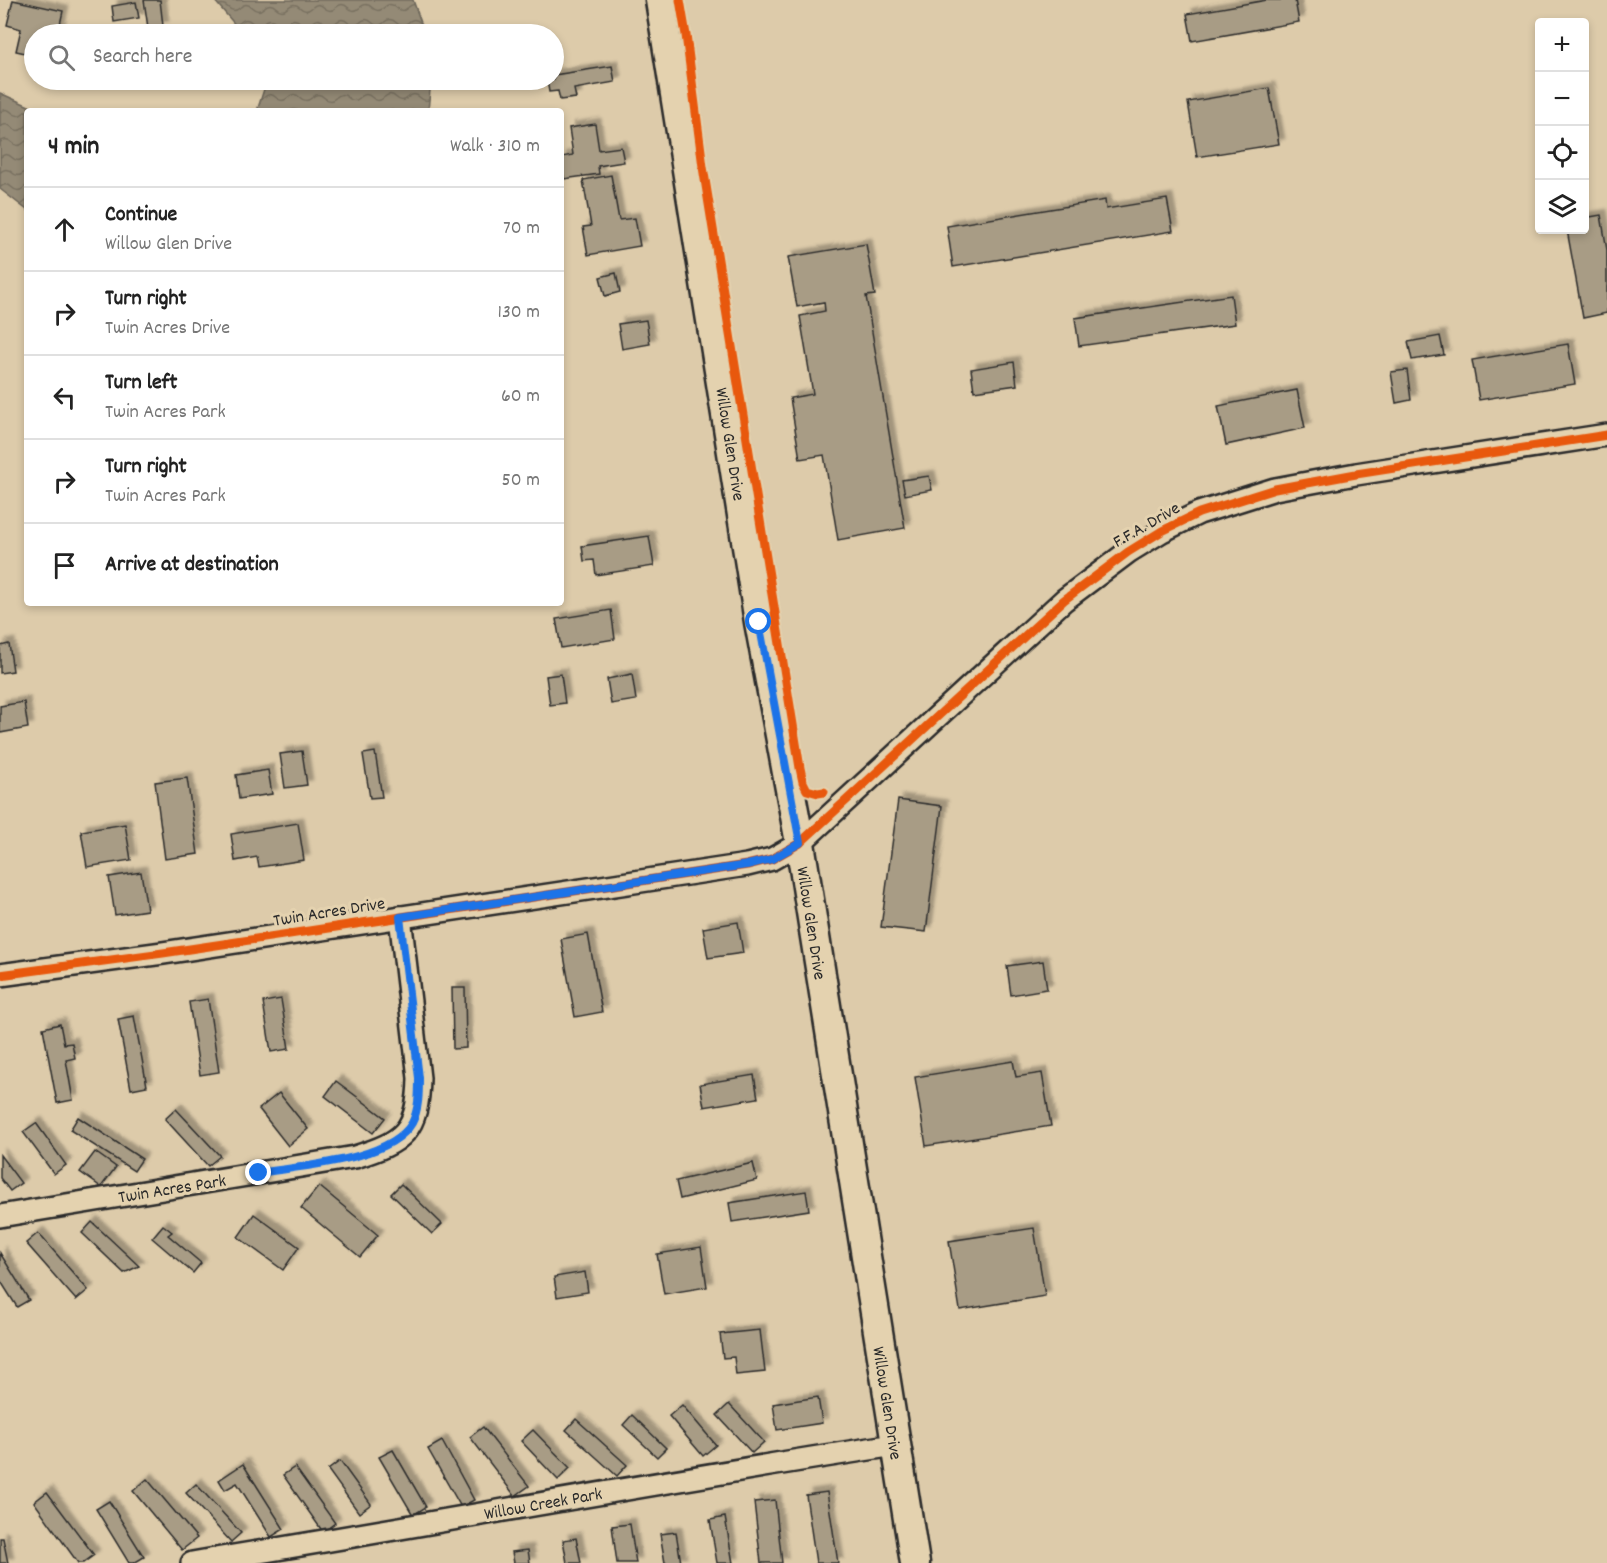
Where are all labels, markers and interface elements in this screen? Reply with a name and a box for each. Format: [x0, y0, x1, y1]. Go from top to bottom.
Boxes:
map controls [1535, 18, 1589, 234]
button: + [1535, 18, 1589, 72]
search box [24, 24, 564, 90]
icon: search [45, 41, 78, 74]
text: Search here [93, 42, 192, 73]
button: − [1535, 72, 1589, 126]
button: locate [1535, 126, 1589, 180]
text: 4 min [48, 129, 99, 166]
text: Walk · 310 m [450, 133, 540, 161]
button: layers [1535, 180, 1589, 234]
text: Continue [105, 200, 177, 231]
icon: ahead [48, 213, 81, 246]
text: 70 m [503, 215, 540, 243]
text: Willow Glen Drive [105, 231, 232, 259]
text: Turn right [105, 284, 187, 315]
icon: right [48, 297, 81, 330]
text: 130 m [498, 299, 540, 327]
text: Twin Acres Drive [105, 315, 230, 343]
text: Turn left [105, 368, 177, 399]
icon: left [48, 381, 81, 414]
text: 60 m [501, 383, 540, 411]
street label: Willow Glen Drive [707, 386, 750, 503]
text: Twin Acres Park [105, 399, 226, 427]
text: Turn right [105, 452, 187, 483]
icon: right [48, 465, 81, 498]
text: 50 m [502, 467, 540, 495]
text: Twin Acres Park [105, 483, 226, 511]
street label: F.F.A. Drive [1109, 497, 1185, 555]
icon: arrive [48, 549, 81, 582]
text: Arrive at destination [105, 550, 279, 581]
route start [745, 608, 771, 634]
street label: Willow Glen Drive [788, 865, 831, 982]
street label: Twin Acres Drive [272, 892, 387, 935]
route end [245, 1159, 271, 1185]
street label: Twin Acres Park [117, 1170, 228, 1211]
street label: Willow Glen Drive [864, 1345, 907, 1462]
street label: Willow Creek Park [482, 1483, 604, 1528]

